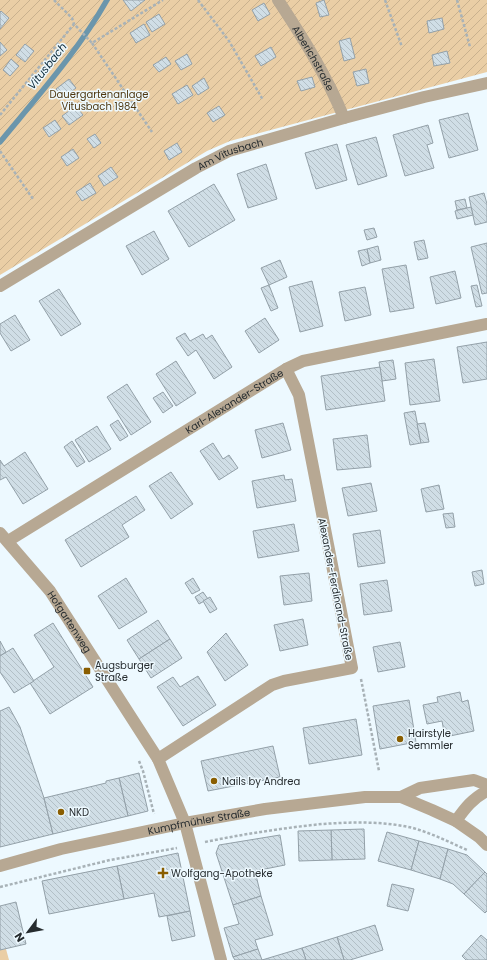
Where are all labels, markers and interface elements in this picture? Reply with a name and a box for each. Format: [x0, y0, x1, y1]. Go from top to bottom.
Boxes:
street label: Alberichstraße [288, 23, 338, 93]
water label: Vitusbach [24, 39, 70, 93]
park label: Dauergartenanlage Vitusbach 1984 [50, 87, 149, 114]
street label: Am Vitusbach [195, 135, 265, 174]
street label: Karl-Alexander-Straße [182, 365, 287, 438]
street label: Alexander-Ferdinand-Straße [314, 517, 357, 661]
street label: Hofgartenweg [44, 588, 95, 656]
place label: Augsburger Straße [95, 658, 154, 685]
marker: Augsburger Straße [82, 666, 92, 676]
place label: Hairstyle Semmler [408, 726, 453, 753]
marker: Hairstyle Semmler [395, 734, 405, 744]
place label: Nails by Andrea [222, 774, 300, 789]
marker: Nails by Andrea [209, 776, 219, 786]
place label: NKD [69, 805, 89, 820]
street label: Kumpfmühler Straße [146, 805, 251, 839]
marker: NKD [56, 807, 66, 817]
place label: Wolfgang-Apotheke [171, 866, 273, 881]
marker: Wolfgang-Apotheke [158, 868, 168, 878]
north arrow [8, 912, 48, 952]
text: N [11, 930, 28, 945]

